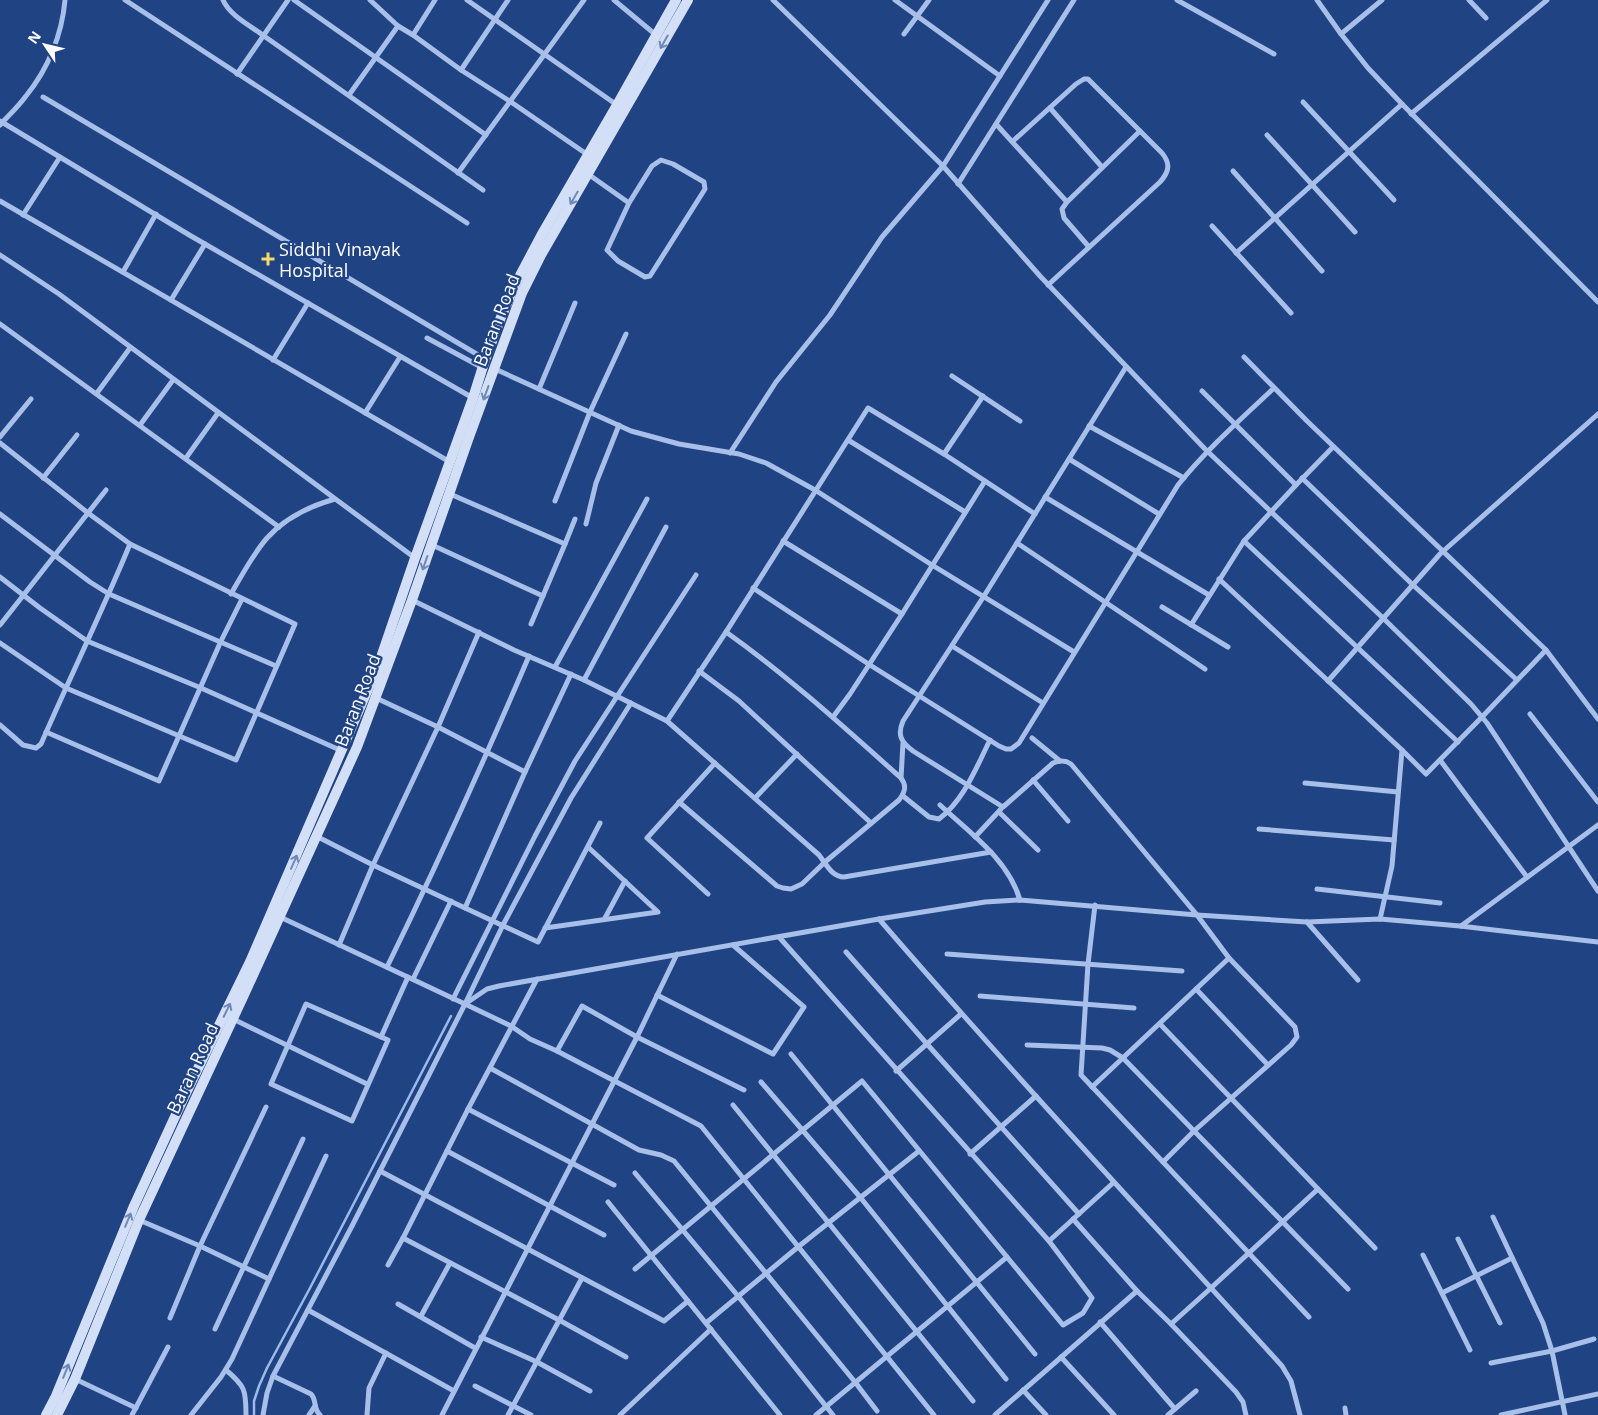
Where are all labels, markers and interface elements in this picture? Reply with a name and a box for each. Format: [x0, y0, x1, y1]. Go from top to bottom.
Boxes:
north arrow [20, 20, 70, 70]
text: N [23, 27, 45, 47]
one-way arrow [658, 35, 668, 49]
one-way arrow [568, 190, 578, 205]
place label: Siddhi Vinayak Hospital [279, 237, 401, 282]
marker: Siddhi Vinayak Hospital [261, 252, 275, 266]
street label: Baran Road [467, 270, 525, 370]
one-way arrow [480, 386, 489, 401]
one-way arrow [420, 555, 429, 570]
street label: Baran Road [328, 650, 386, 750]
one-way arrow [289, 855, 299, 870]
one-way arrow [223, 1003, 232, 1018]
street label: Baran Road [160, 1019, 224, 1117]
one-way arrow [123, 1213, 133, 1228]
one-way arrow [62, 1363, 71, 1379]

